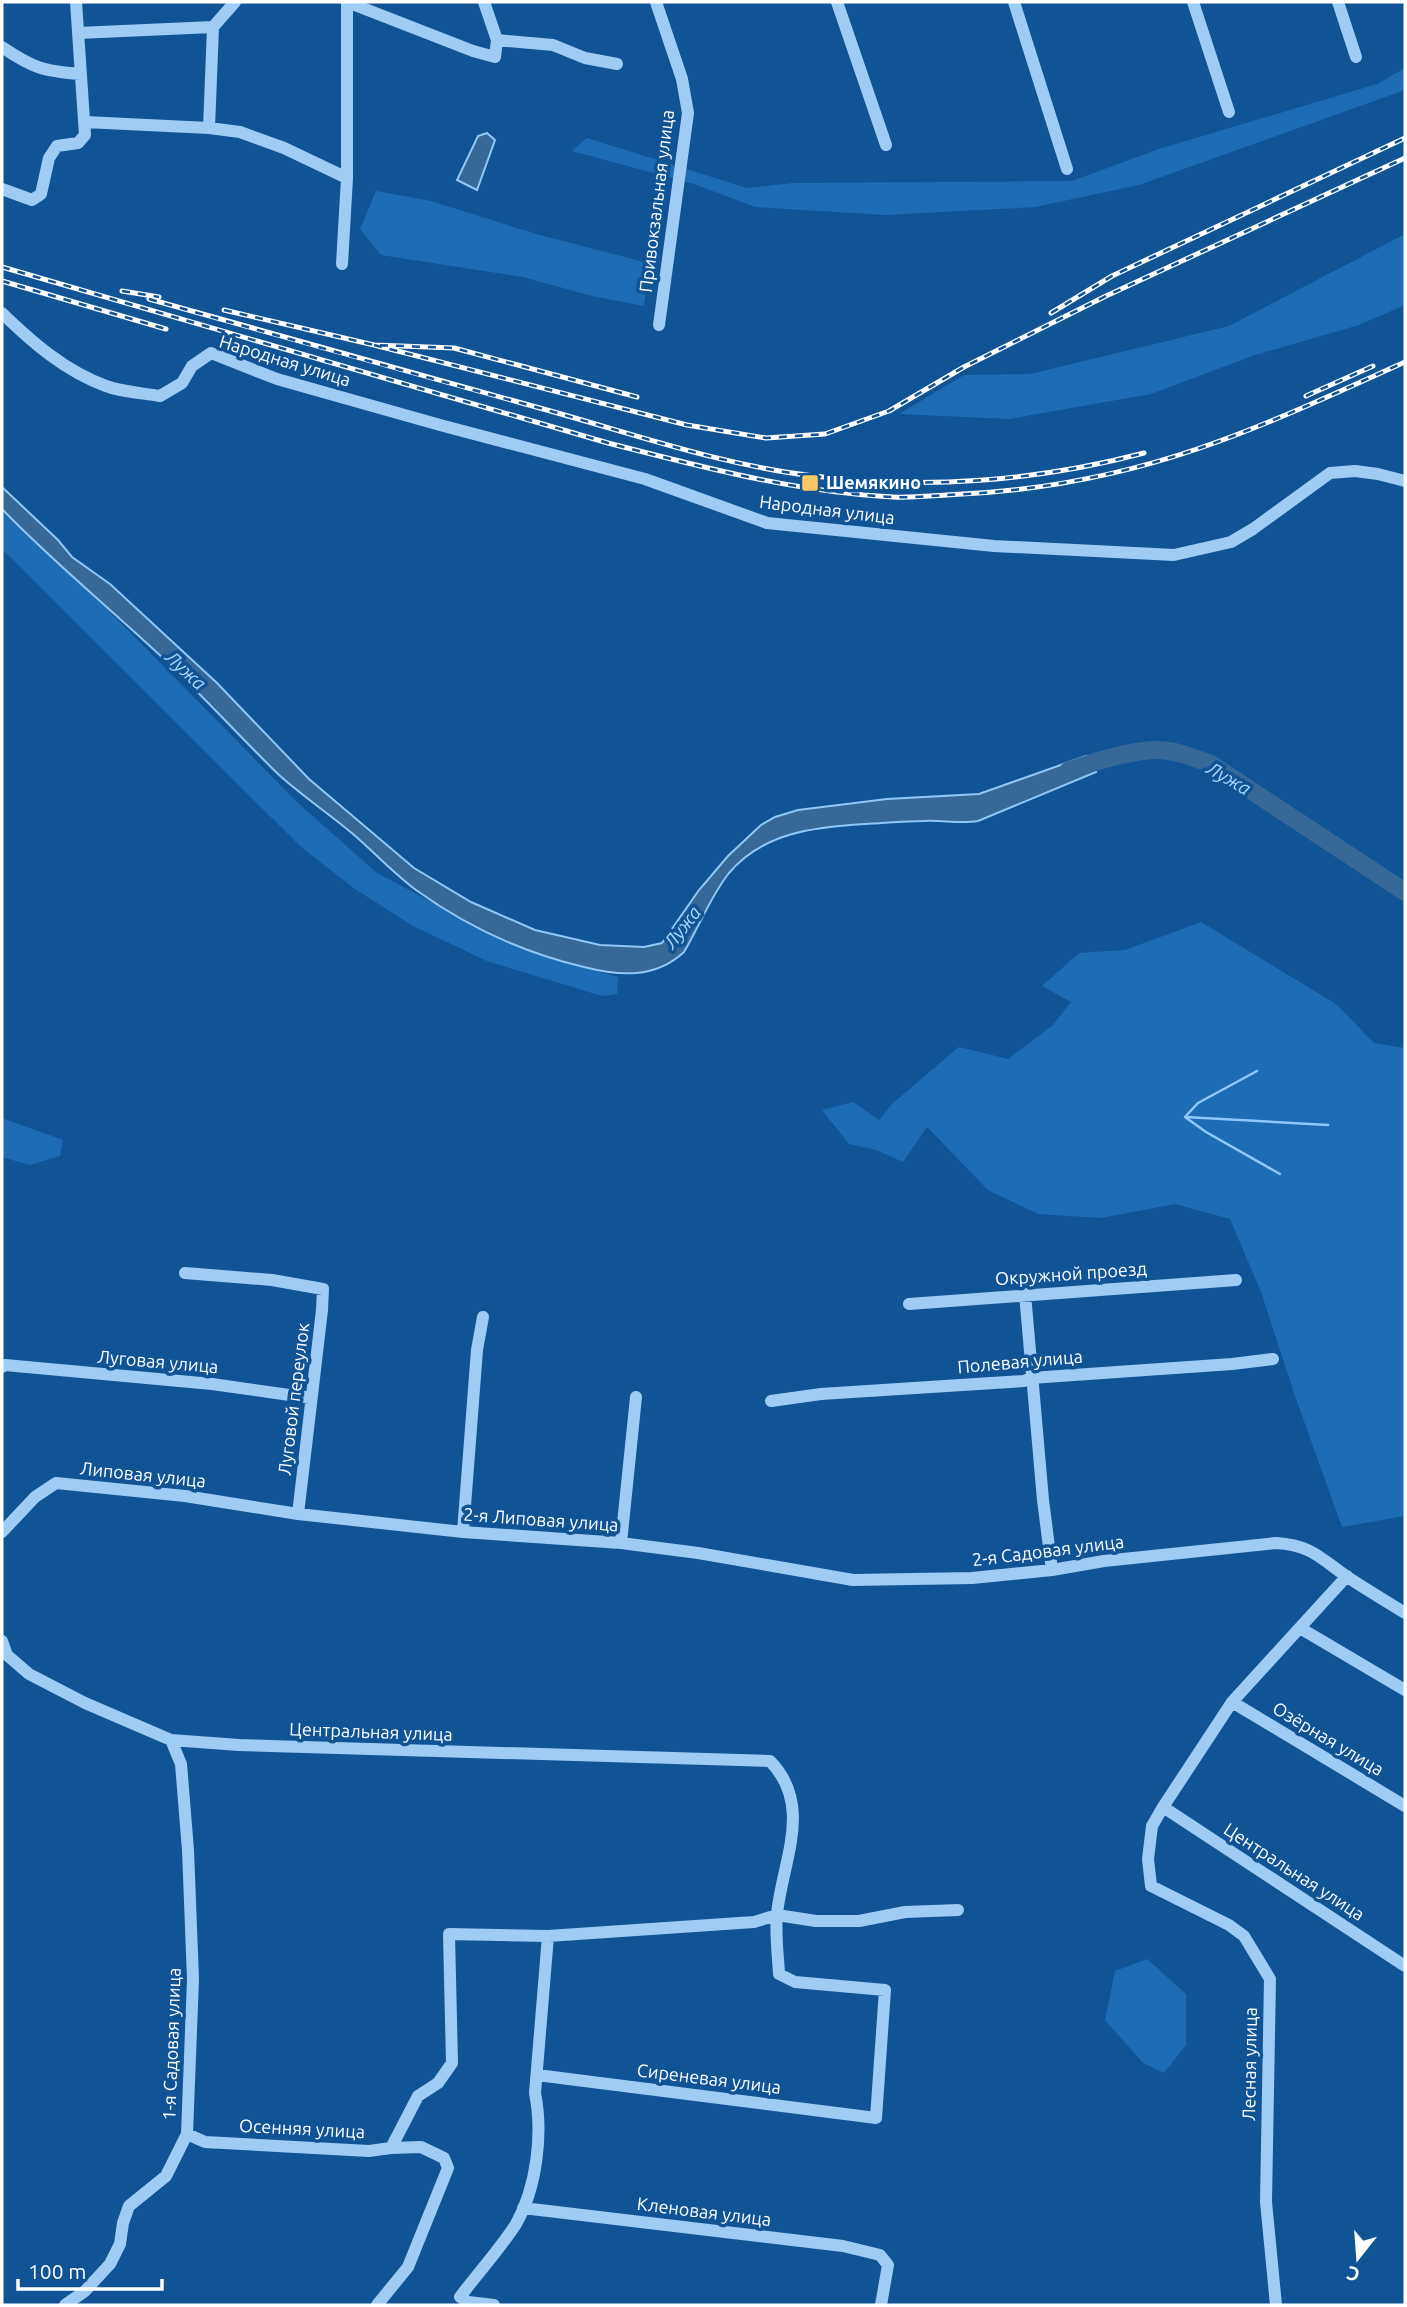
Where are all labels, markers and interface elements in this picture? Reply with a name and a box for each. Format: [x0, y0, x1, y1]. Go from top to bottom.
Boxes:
street label: Привокзальная улица [635, 108, 677, 293]
street label: Народная улица [217, 331, 353, 390]
place label: Шемякино [826, 472, 921, 492]
marker: Шемякино [800, 473, 820, 493]
street label: Народная улица [758, 491, 896, 527]
water label: Лужа [160, 645, 211, 694]
water label: Лужа [1202, 756, 1255, 799]
water label: Лужа [658, 902, 705, 953]
street label: Окружной проезд [994, 1258, 1148, 1288]
street label: Луговой переулок [274, 1321, 312, 1476]
street label: Луговая улица [97, 1346, 219, 1376]
street label: Полевая улица [956, 1346, 1083, 1376]
street label: Липовая улица [79, 1457, 207, 1491]
street label: 2-я Липовая улица [463, 1504, 619, 1534]
street label: 2-я Садовая улица [971, 1531, 1125, 1569]
street label: Озёрная улица [1269, 1697, 1388, 1779]
street label: Центральная улица [289, 1718, 453, 1744]
street label: Центральная улица [1220, 1818, 1369, 1924]
street label: 1-я Садовая улица [158, 1967, 184, 2121]
street label: Лесная улица [1238, 2007, 1260, 2121]
street label: Сиреневая улица [636, 2059, 782, 2097]
street label: Осенняя улица [239, 2115, 366, 2141]
street label: Кленовая улица [636, 2193, 772, 2229]
north arrow [1323, 2223, 1393, 2293]
scale bar [18, 2248, 161, 2292]
text: 100 m [28, 2259, 86, 2283]
text: С [1344, 2262, 1362, 2287]

